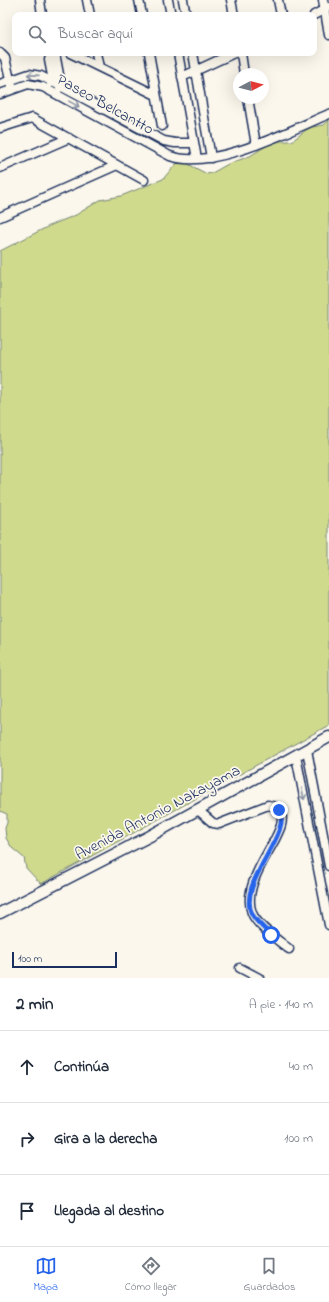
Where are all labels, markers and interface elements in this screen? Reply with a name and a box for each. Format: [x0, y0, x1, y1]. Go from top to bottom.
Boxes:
search box [12, 12, 317, 56]
icon: search [26, 23, 48, 45]
text: Buscar aquí [58, 23, 133, 45]
street label: Paseo Belcantto [52, 68, 158, 142]
north arrow [233, 68, 269, 104]
one-way arrow [27, 71, 40, 79]
one-way arrow [68, 100, 80, 108]
street label: Avenida Antonio Nakayama [71, 759, 245, 867]
one-way arrow [299, 787, 307, 800]
route end [270, 801, 288, 819]
route start [262, 926, 280, 944]
scale bar [12, 950, 117, 969]
text: 100 m [18, 951, 42, 967]
text: 2 min [16, 992, 53, 1017]
text: A pie · 140 m [249, 995, 313, 1014]
icon: ahead [16, 1056, 38, 1078]
text: Continúa [54, 1056, 109, 1078]
text: 40 m [289, 1057, 313, 1076]
icon: right [16, 1128, 38, 1150]
text: Gira a la derecha [54, 1128, 157, 1150]
text: 100 m [284, 1129, 313, 1148]
icon: arrive [16, 1200, 38, 1222]
text: Llegada al destino [54, 1200, 164, 1222]
tab: Mapa [33, 1255, 58, 1295]
tab: Cómo llegar [125, 1255, 177, 1295]
tab: Guardados [243, 1255, 296, 1295]

